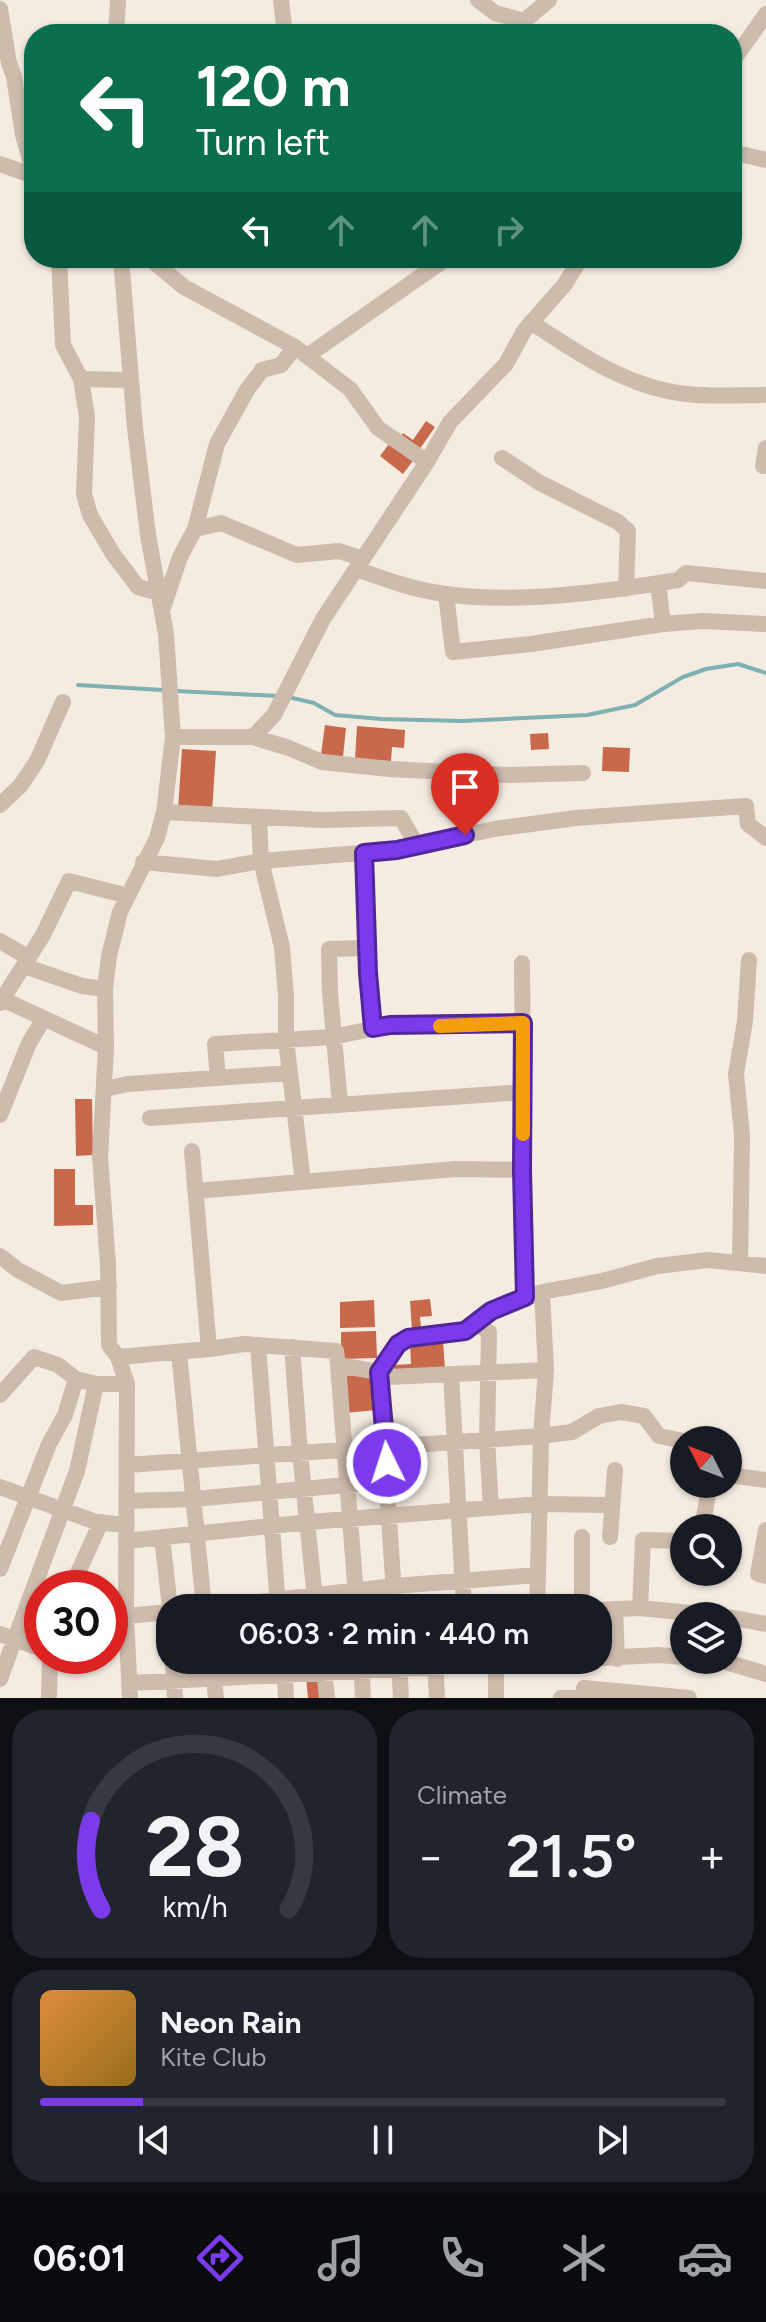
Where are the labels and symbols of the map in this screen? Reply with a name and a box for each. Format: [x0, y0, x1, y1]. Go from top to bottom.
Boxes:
pin [431, 753, 499, 835]
position arrow [345, 1421, 429, 1505]
north arrow [670, 1426, 742, 1498]
speed limit sign: 30 [24, 1570, 128, 1674]

